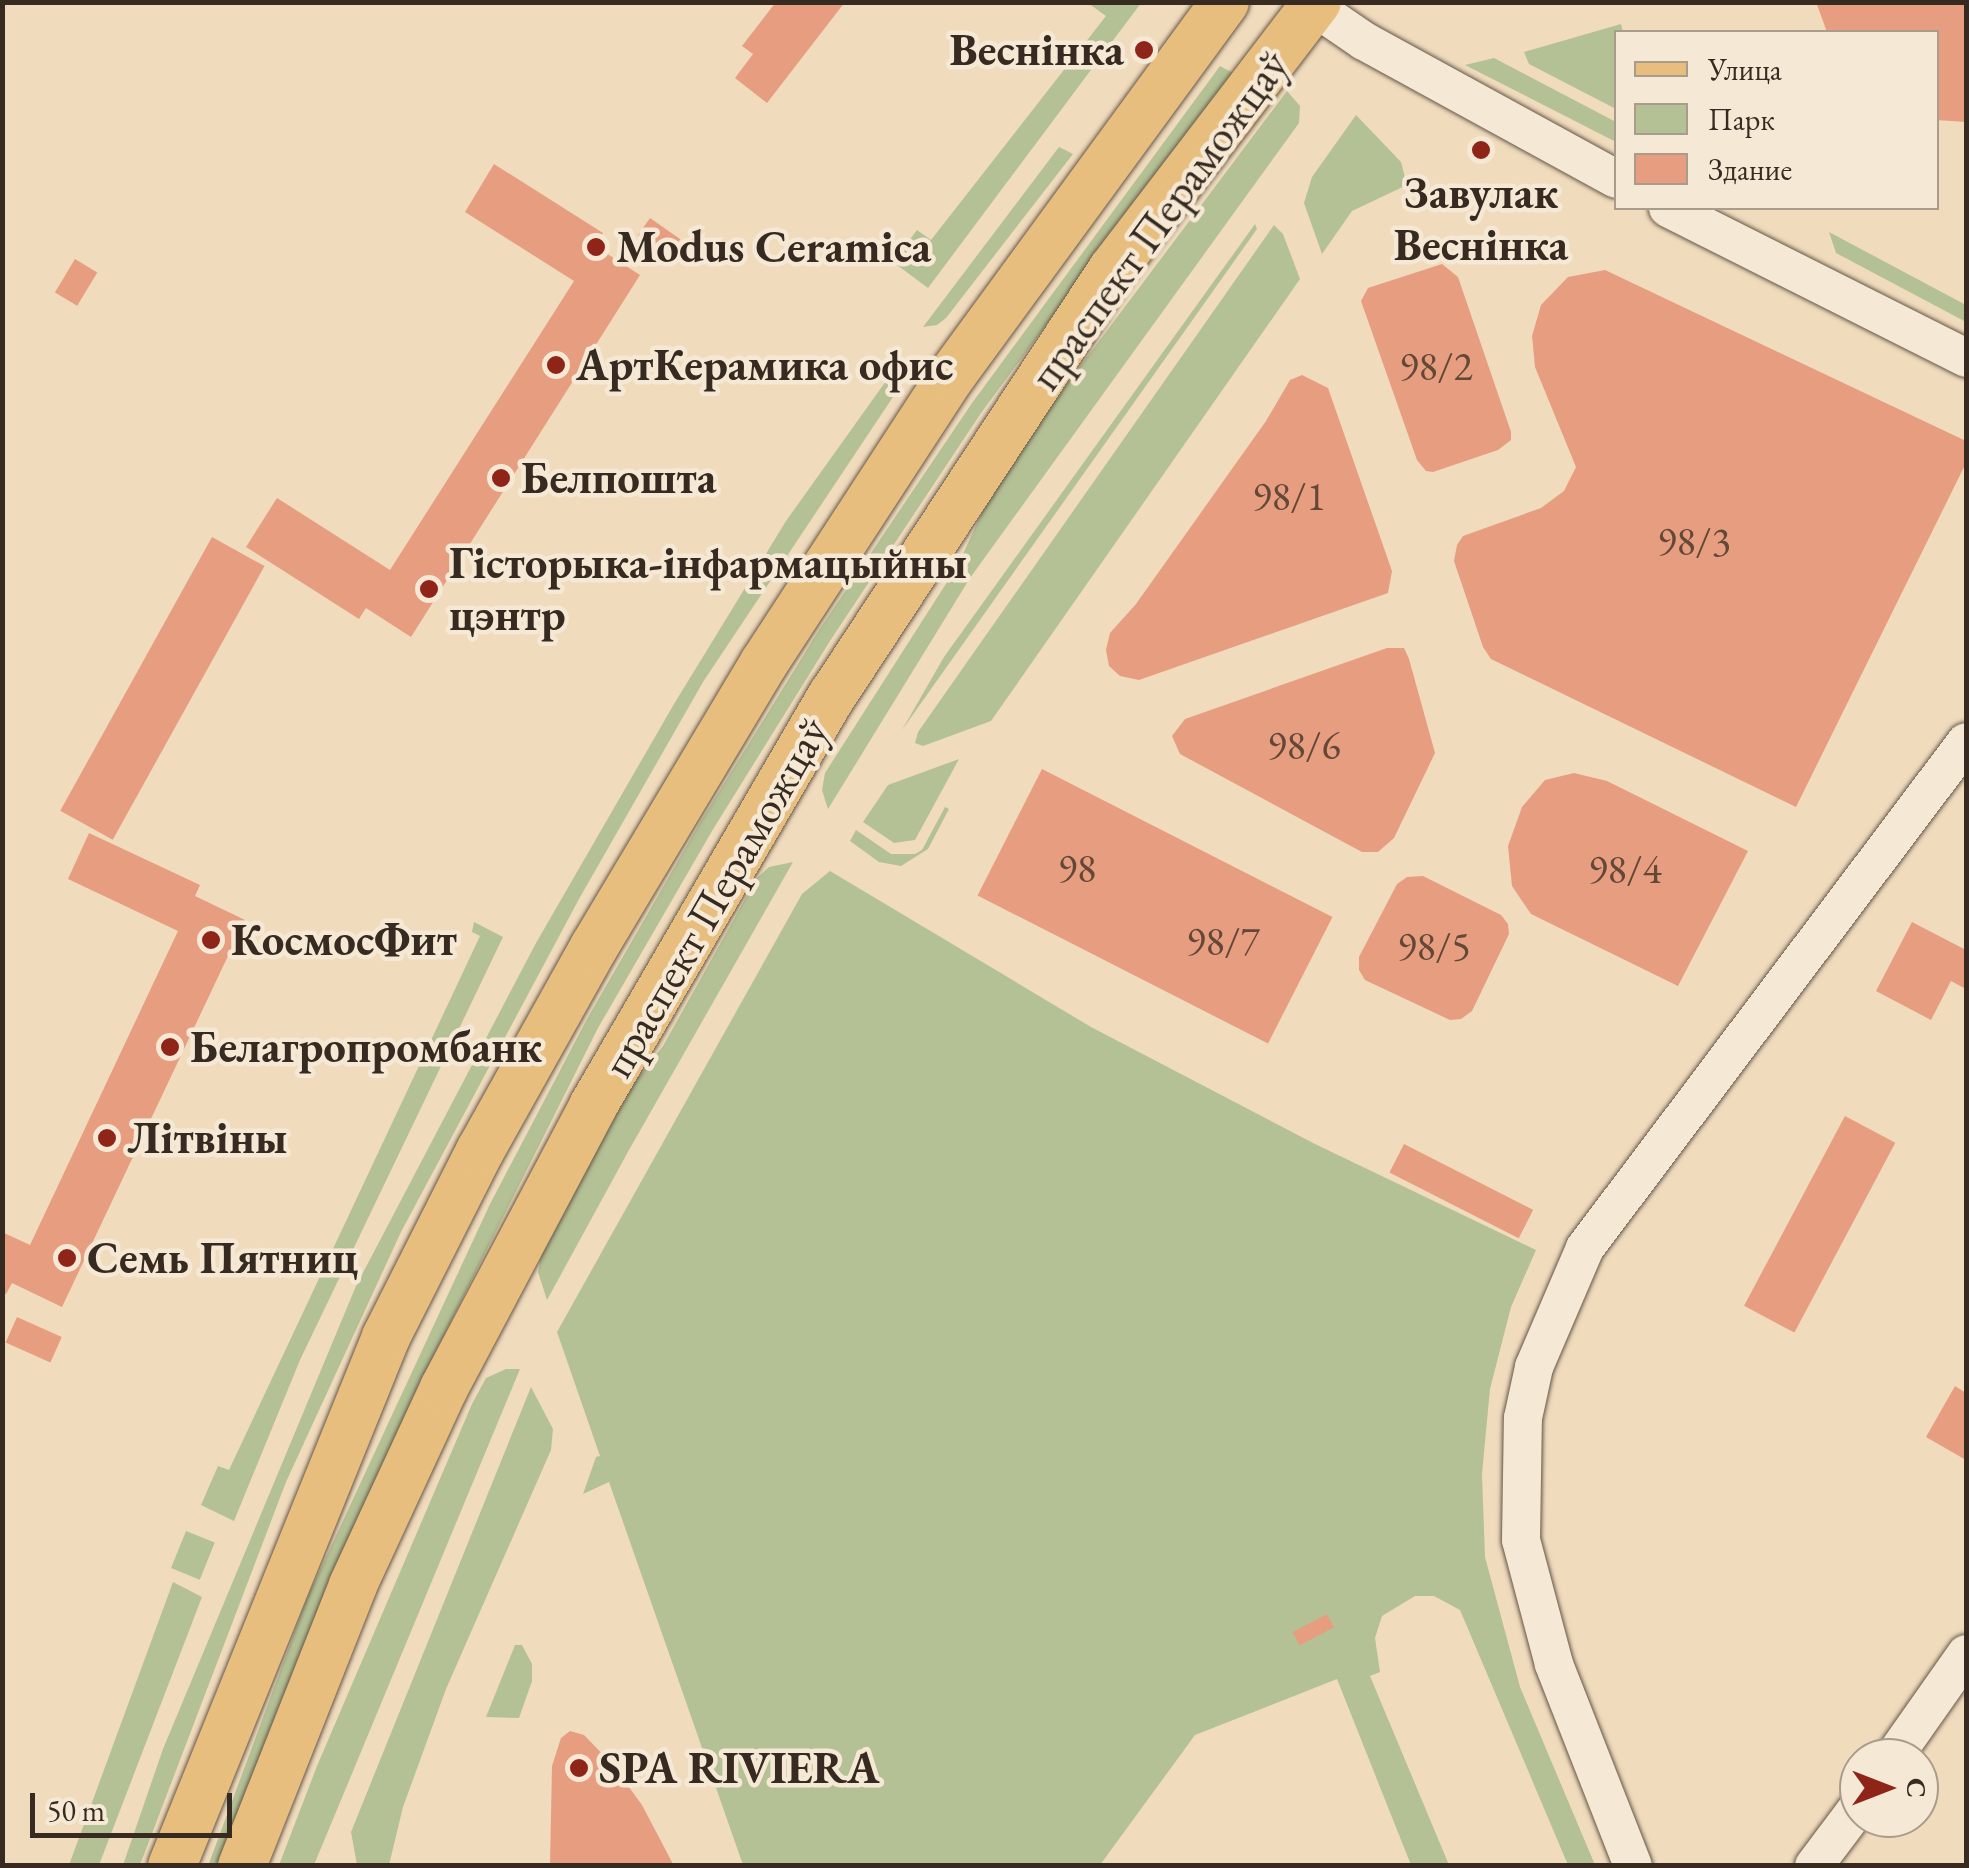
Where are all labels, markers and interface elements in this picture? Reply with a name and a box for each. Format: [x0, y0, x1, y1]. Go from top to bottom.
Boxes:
place label: Веснінка [950, 23, 1124, 77]
legend [1614, 30, 1939, 210]
marker: Веснінка [1133, 39, 1155, 61]
street label: праспект Пераможцаў [1018, 40, 1300, 400]
text: Улица [1708, 50, 1782, 89]
text: Парк [1708, 100, 1775, 139]
marker: Завулак Веснінка [1470, 139, 1492, 161]
text: Здание [1708, 150, 1792, 189]
place label: Завулак Веснінка [1394, 166, 1568, 272]
place label: Modus Ceramica [616, 220, 931, 274]
marker: Modus Ceramica [585, 236, 607, 258]
place label: АртКерамика офис [576, 338, 953, 392]
house number: 98/2 [1399, 342, 1473, 390]
marker: АртКерамика офис [545, 354, 567, 376]
place label: Белпошта [521, 451, 716, 505]
marker: Белпошта [490, 467, 512, 489]
house number: 98/1 [1252, 472, 1326, 520]
house number: 98/3 [1657, 517, 1731, 565]
place label: Гісторыка-інфармацыйны цэнтр [449, 536, 967, 642]
marker: Гісторыка-інфармацыйны цэнтр [418, 578, 440, 600]
street label: праспект Пераможцаў [590, 708, 840, 1086]
house number: 98/6 [1267, 721, 1341, 769]
house number: 98 [1058, 844, 1096, 892]
house number: 98/4 [1588, 845, 1662, 893]
place label: КосмосФит [231, 913, 457, 967]
house number: 98/7 [1186, 917, 1260, 965]
house number: 98/5 [1397, 922, 1471, 970]
marker: КосмосФит [200, 929, 222, 951]
place label: Белагропромбанк [190, 1020, 542, 1074]
marker: Белагропромбанк [159, 1036, 181, 1058]
place label: Літвіны [127, 1111, 287, 1165]
marker: Літвіны [96, 1127, 118, 1149]
place label: Семь Пятниц [87, 1231, 358, 1285]
marker: Семь Пятниц [56, 1247, 78, 1269]
north arrow [1839, 1738, 1939, 1838]
place label: SPA RIVIERA [599, 1741, 879, 1795]
marker: SPA RIVIERA [568, 1757, 590, 1779]
scale bar [35, 1773, 238, 1835]
text: С [1899, 1778, 1935, 1798]
text: 50 m [47, 1791, 105, 1830]

